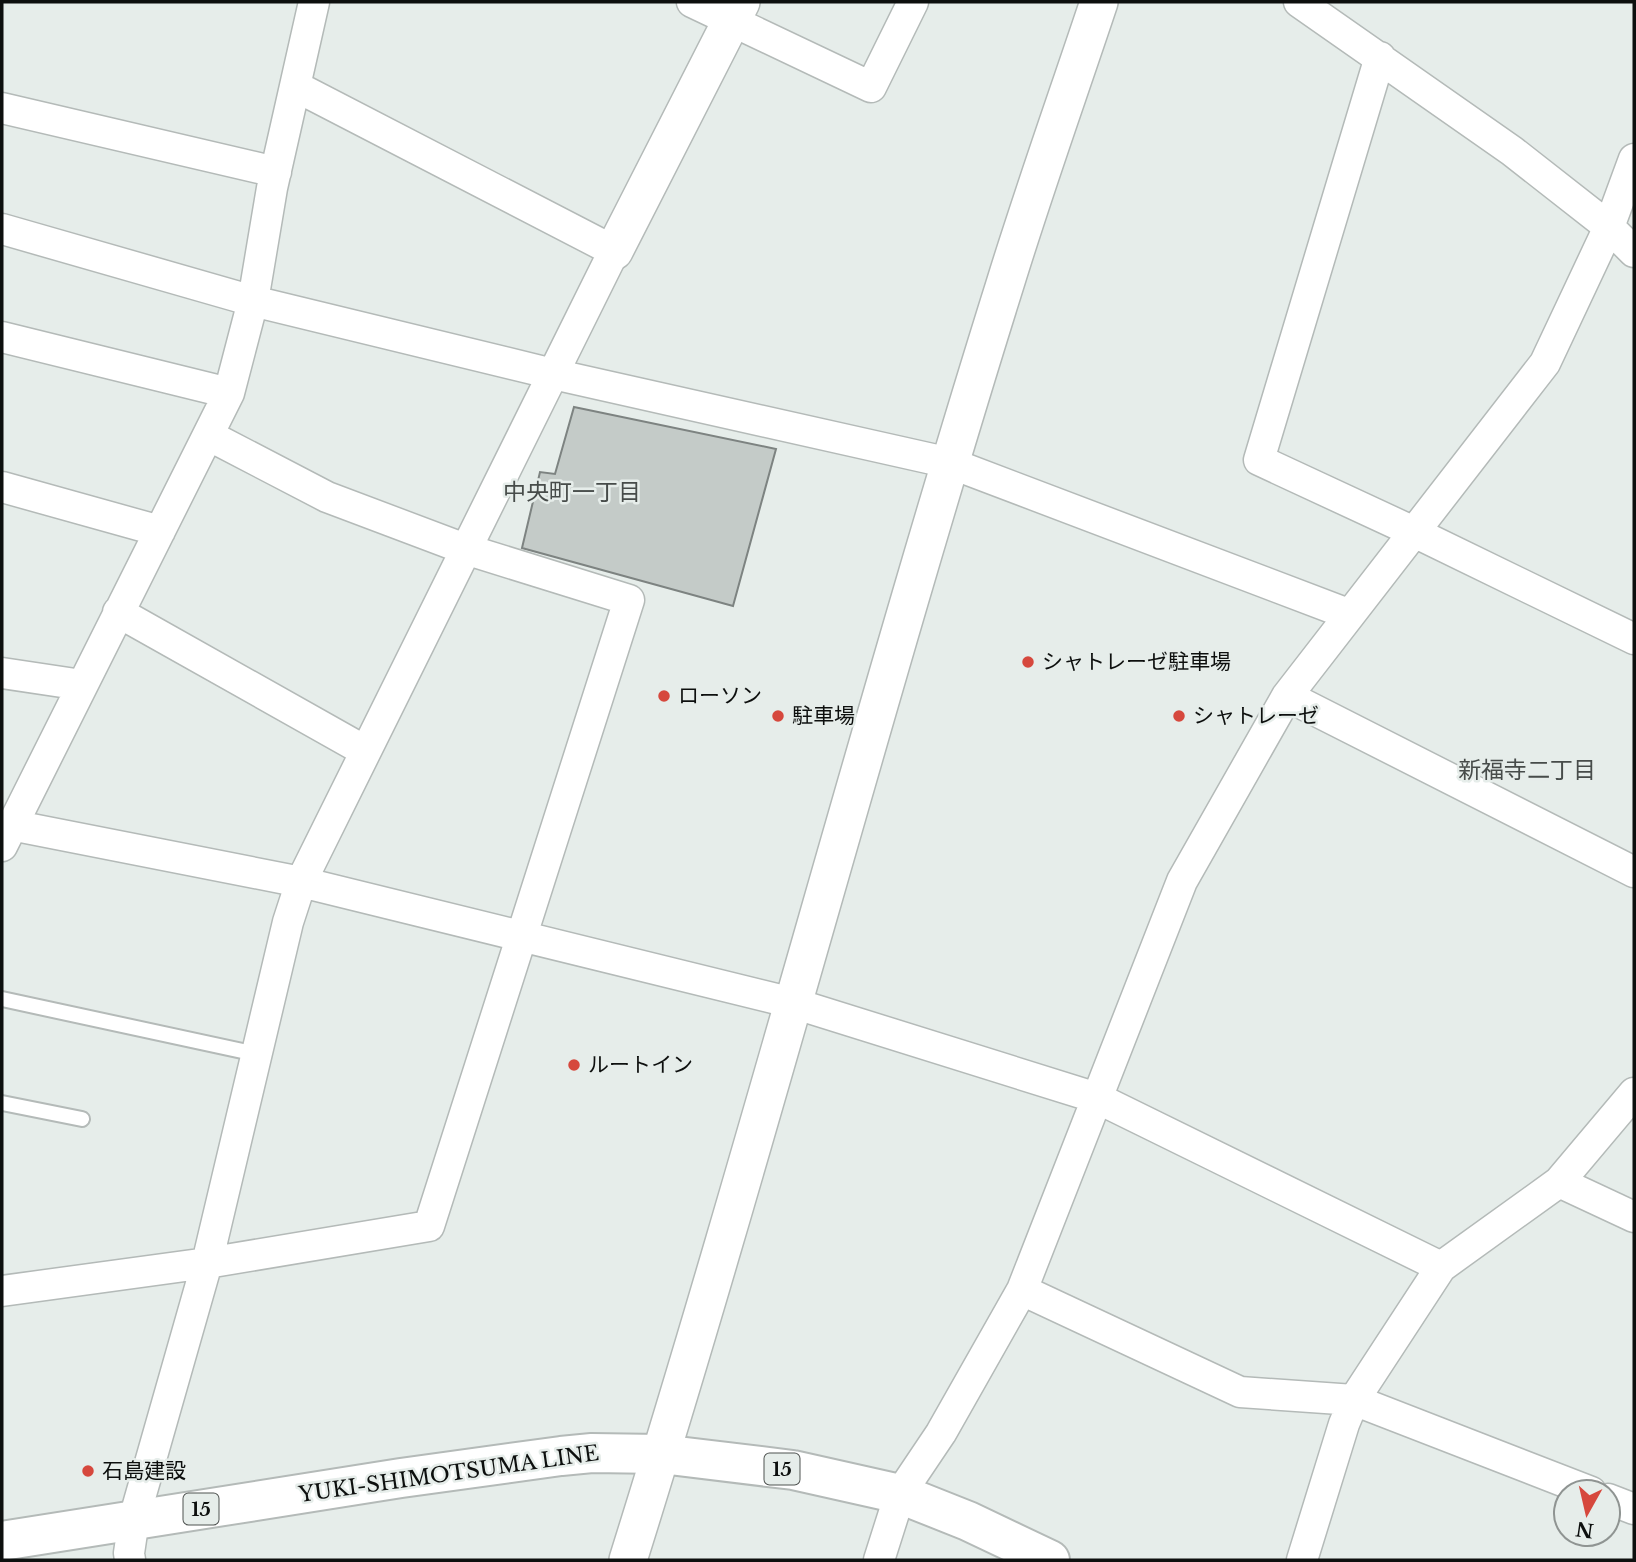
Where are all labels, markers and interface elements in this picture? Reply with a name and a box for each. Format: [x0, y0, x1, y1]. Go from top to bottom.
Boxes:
district label: 中央町一丁目 [503, 478, 641, 506]
place label: シャトレーゼ駐車場 [1042, 649, 1231, 675]
marker: シャトレーゼ駐車場 [1020, 654, 1036, 670]
place label: ローソン [678, 683, 762, 709]
marker: ローソン [656, 688, 672, 704]
place label: 駐車場 [792, 703, 855, 729]
place label: シャトレーゼ [1193, 703, 1319, 729]
marker: 駐車場 [770, 708, 786, 724]
marker: シャトレーゼ [1171, 708, 1187, 724]
district label: 新福寺二丁目 [1458, 756, 1596, 784]
place label: ルートイン [588, 1052, 693, 1078]
marker: ルートイン [566, 1057, 582, 1073]
street label: YUKI-SHIMOTSUMA LINE [296, 1440, 601, 1508]
road number: 15 [764, 1454, 800, 1484]
place label: 石島建設 [102, 1458, 186, 1484]
marker: 石島建設 [80, 1463, 96, 1479]
north arrow [1552, 1478, 1622, 1548]
road number: 15 [184, 1494, 218, 1525]
text: N [1574, 1517, 1595, 1542]

